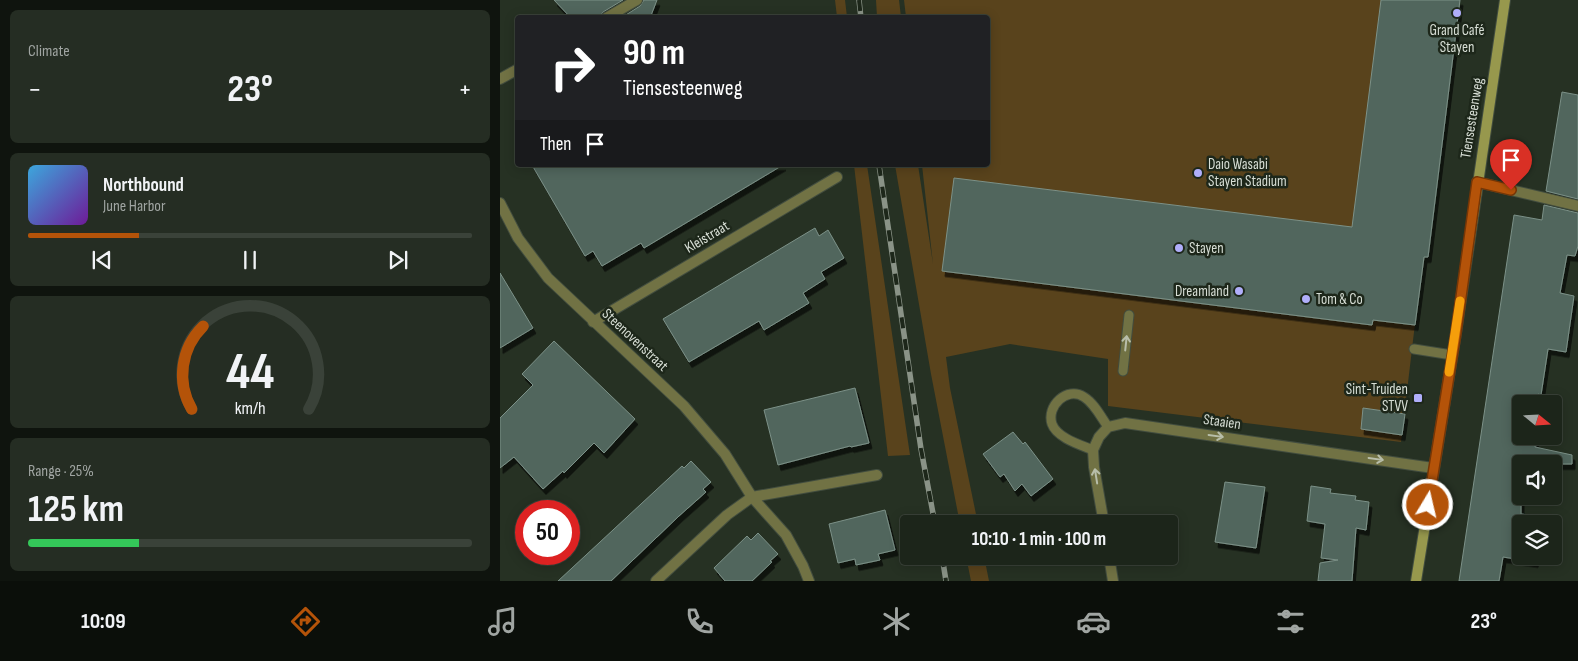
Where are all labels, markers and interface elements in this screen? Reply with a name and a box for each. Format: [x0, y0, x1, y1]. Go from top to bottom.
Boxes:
marker: Grand Café Stayen [1451, 7, 1463, 19]
place label: Grand Café Stayen [1429, 21, 1485, 57]
text: 90 m [623, 32, 685, 75]
icon: right [540, 35, 605, 100]
text: Climate [28, 42, 70, 61]
text: 23° [227, 67, 273, 112]
text: − [28, 73, 42, 106]
text: + [458, 73, 472, 106]
text: Tiensesteenweg [623, 75, 742, 102]
street label: Tiensesteenweg [1456, 76, 1488, 160]
icon: arrive [581, 130, 609, 158]
text: Then [540, 133, 571, 156]
pin [1490, 139, 1532, 190]
icon: arrive [1497, 146, 1525, 174]
place label: Daio Wasabi Stayen Stadium [1208, 155, 1287, 191]
marker: Daio Wasabi Stayen Stadium [1192, 167, 1204, 179]
text: Northbound [103, 174, 184, 197]
text: June Harbor [103, 197, 166, 216]
street label: Kleistraat [681, 216, 733, 258]
place label: Stayen [1189, 239, 1224, 258]
marker: Stayen [1173, 242, 1185, 254]
icon: previous [88, 246, 116, 274]
icon: pause [236, 246, 264, 274]
icon: next [384, 246, 412, 274]
place label: Dreamland [1175, 282, 1229, 301]
marker: Dreamland [1233, 285, 1245, 297]
place label: Tom & Co [1316, 290, 1363, 309]
marker: Tom & Co [1300, 293, 1312, 305]
street label: Steenovenstraat [598, 304, 672, 376]
one-way arrow [1121, 335, 1131, 351]
text: 44 [226, 341, 274, 404]
place label: Sint-Truiden STVV [1346, 380, 1408, 416]
marker: Sint-Truiden STVV [1412, 392, 1424, 404]
north arrow [1512, 395, 1562, 445]
map controls [1512, 395, 1562, 565]
text: km/h [235, 398, 265, 419]
street label: Staaien [1202, 410, 1242, 434]
one-way arrow [1207, 432, 1223, 442]
one-way arrow [1368, 455, 1384, 465]
button: sound [1512, 455, 1562, 505]
text: Range · 25% [28, 462, 94, 481]
one-way arrow [1090, 468, 1100, 484]
position arrow [1401, 478, 1453, 530]
text: 125 km [28, 487, 124, 532]
speed limit sign: 50 [515, 500, 580, 565]
button: layers [1512, 515, 1562, 565]
text: 10:10 · 1 min · 100 m [972, 528, 1106, 551]
icon: directions [288, 604, 323, 639]
icon: music [485, 604, 520, 639]
icon: phone [682, 604, 717, 639]
icon: climate [879, 604, 914, 639]
icon: car [1076, 604, 1111, 639]
icon: filters [1273, 604, 1308, 639]
text: 10:09 [81, 608, 126, 635]
text: 23° [1470, 608, 1497, 635]

